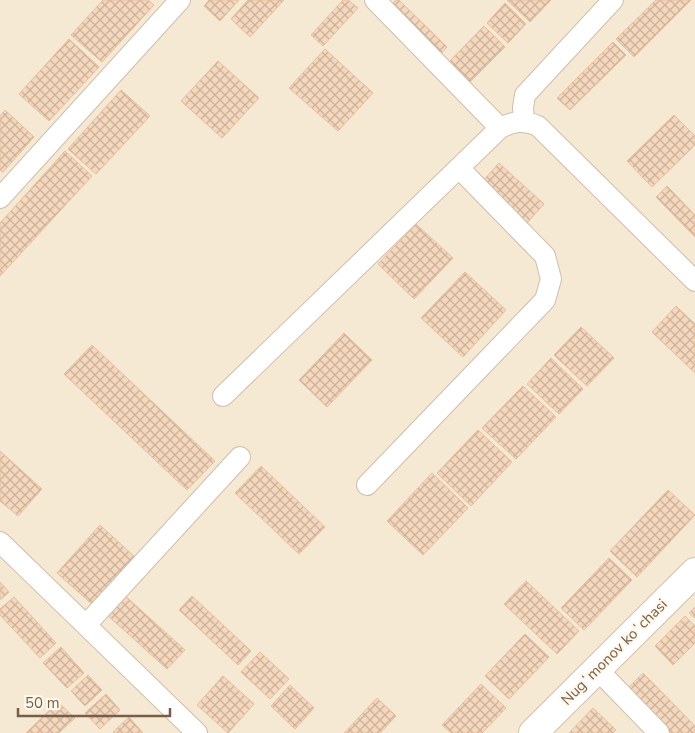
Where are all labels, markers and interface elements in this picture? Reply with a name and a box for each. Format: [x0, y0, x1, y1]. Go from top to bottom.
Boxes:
street label: Nugʻmonov koʻchasi [557, 595, 671, 709]
scale bar [18, 686, 170, 718]
text: 50 m [25, 693, 60, 713]

